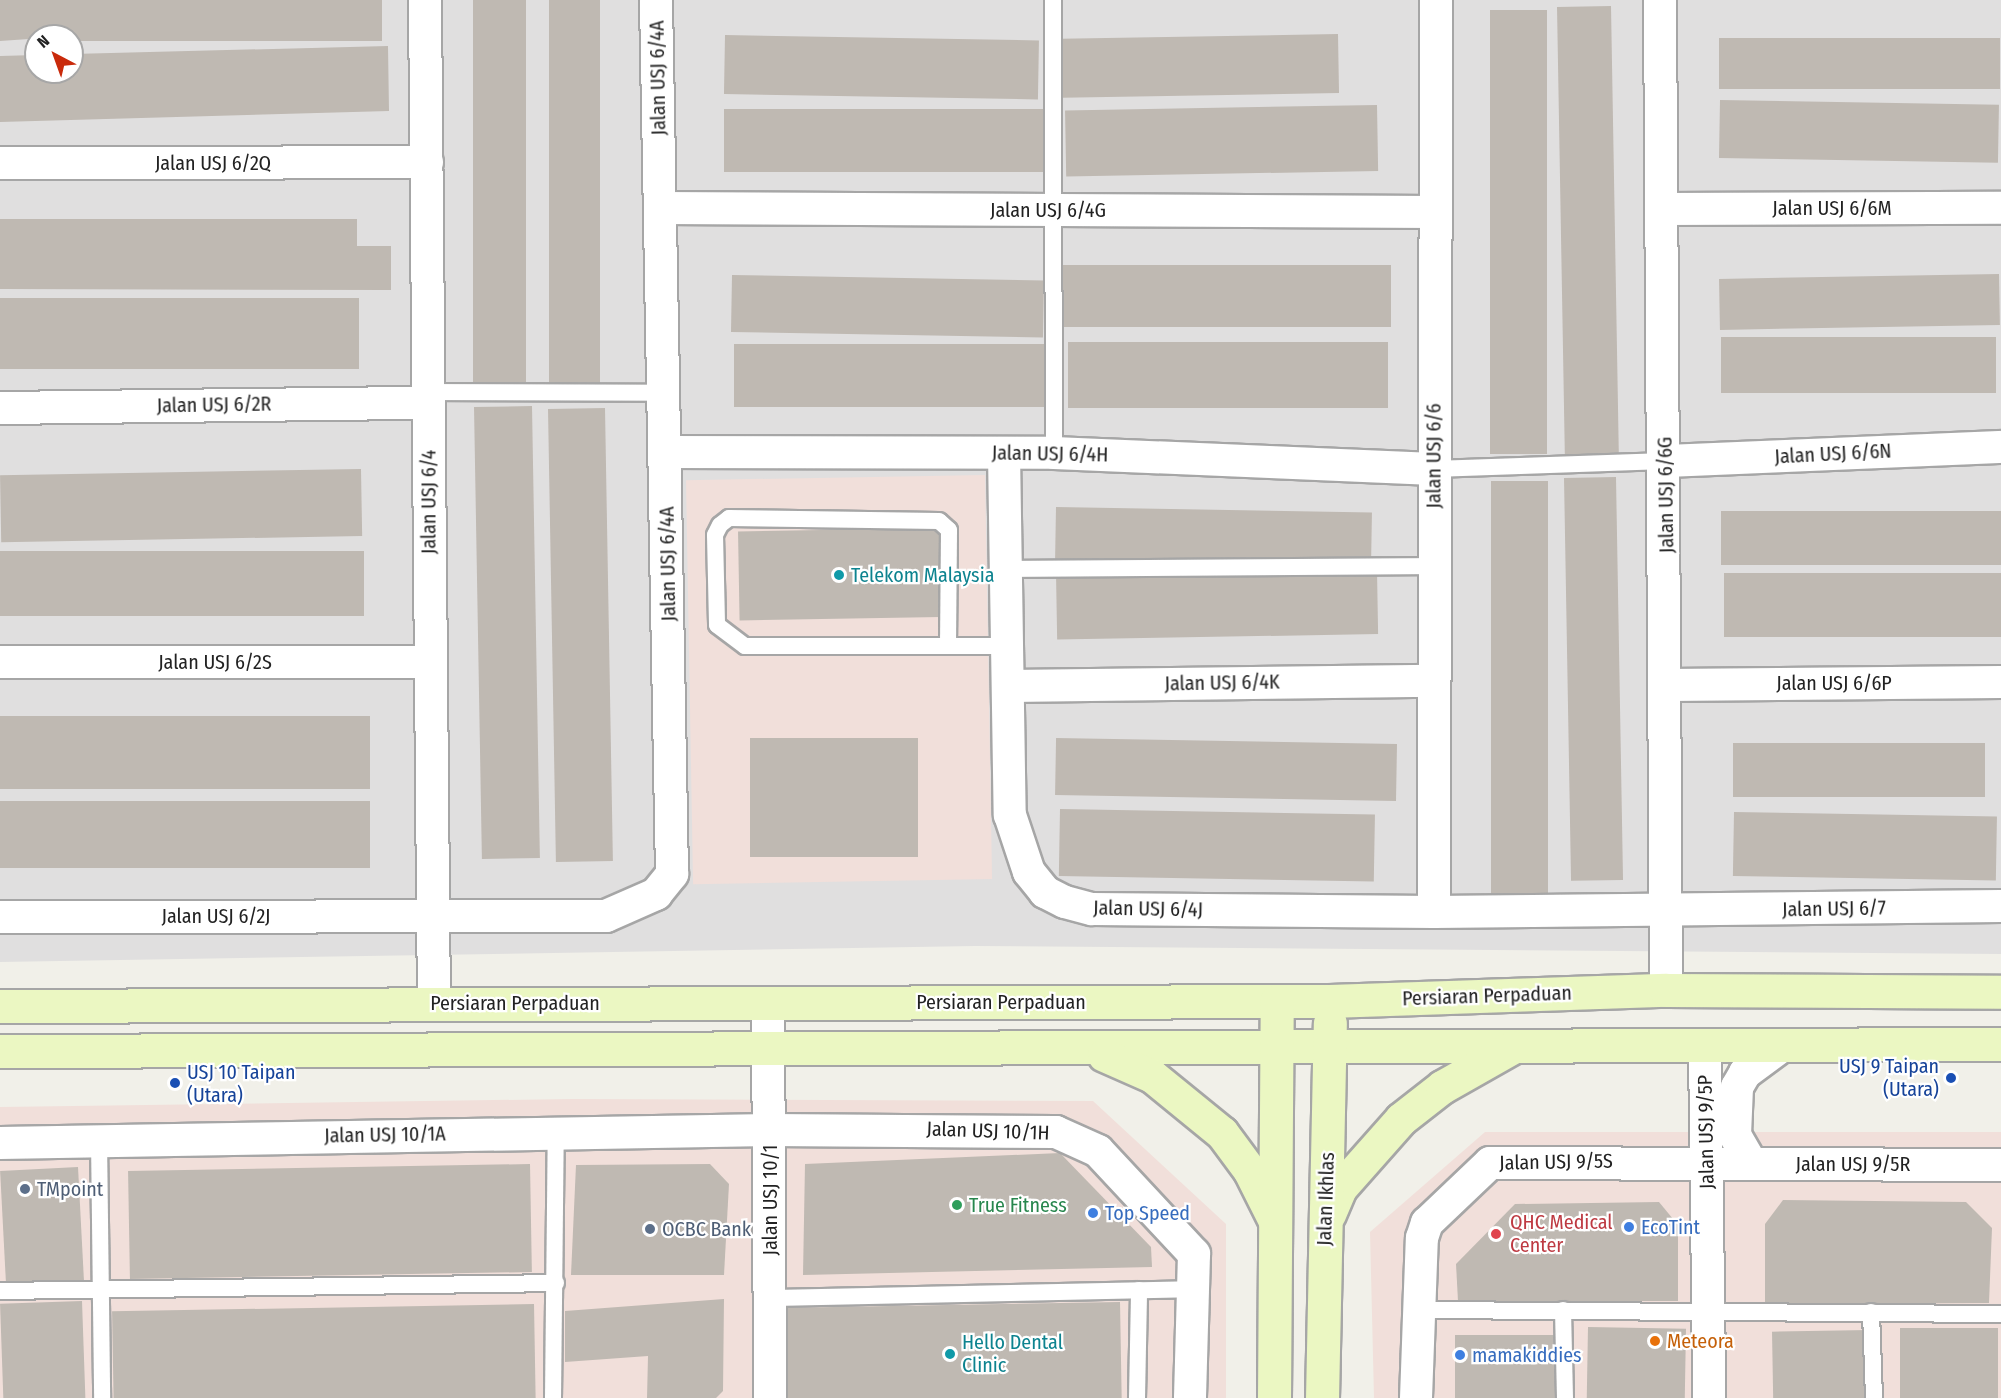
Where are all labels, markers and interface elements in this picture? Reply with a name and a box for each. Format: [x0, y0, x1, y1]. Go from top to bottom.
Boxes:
street label: Jalan USJ 6/4A [645, 20, 671, 136]
north arrow [24, 24, 84, 84]
text: N [33, 31, 53, 52]
street label: Jalan USJ 6/2Q [155, 151, 271, 175]
street label: Jalan USJ 6/6M [1772, 196, 1892, 220]
street label: Jalan USJ 6/4G [990, 198, 1106, 222]
street label: Jalan USJ 6/2R [156, 392, 272, 418]
street label: Jalan USJ 6/6 [1422, 403, 1446, 509]
street label: Jalan USJ 6/6G [1653, 437, 1679, 553]
street label: Jalan USJ 6/6N [1774, 439, 1892, 469]
street label: Jalan USJ 6/4H [992, 441, 1108, 467]
street label: Jalan USJ 6/4 [417, 450, 441, 554]
street label: Jalan USJ 6/4A [655, 506, 681, 622]
place label: Telekom Malaysia [851, 563, 994, 587]
marker: Telekom Malaysia [832, 568, 846, 582]
street label: Jalan USJ 6/2S [158, 650, 272, 674]
street label: Jalan USJ 6/4K [1164, 670, 1280, 696]
street label: Jalan USJ 6/6P [1776, 671, 1892, 695]
street label: Jalan USJ 6/4J [1093, 896, 1203, 922]
street label: Jalan USJ 6/7 [1782, 896, 1886, 922]
street label: Jalan USJ 6/2J [162, 904, 270, 928]
street label: Persiaran Perpaduan [1402, 981, 1572, 1011]
street label: Persiaran Perpaduan [916, 990, 1086, 1014]
street label: Persiaran Perpaduan [430, 991, 600, 1015]
place label: USJ 9 Taipan (Utara) [1839, 1054, 1939, 1101]
place label: USJ 10 Taipan (Utara) [187, 1060, 295, 1107]
marker: USJ 9 Taipan (Utara) [1944, 1071, 1958, 1085]
street label: Jalan USJ 9/5P [1693, 1075, 1719, 1189]
marker: USJ 10 Taipan (Utara) [168, 1076, 182, 1090]
street label: Jalan USJ 10/1H [926, 1117, 1050, 1145]
street label: Jalan USJ 10/1A [324, 1122, 446, 1148]
street label: Jalan USJ 10/1 [758, 1144, 782, 1256]
street label: Jalan USJ 9/5S [1499, 1149, 1613, 1175]
street label: Jalan Ikhlas [1312, 1152, 1340, 1246]
street label: Jalan USJ 9/5R [1796, 1152, 1910, 1176]
place label: TMpoint [37, 1177, 103, 1201]
marker: TMpoint [18, 1182, 32, 1196]
place label: True Fitness [969, 1193, 1067, 1217]
marker: True Fitness [950, 1198, 964, 1212]
place label: Top Speed [1105, 1201, 1190, 1225]
marker: Top Speed [1086, 1206, 1100, 1220]
place label: QHC Medical Center [1510, 1210, 1613, 1257]
place label: EcoTint [1641, 1215, 1700, 1239]
place label: OCBC Bank [662, 1217, 751, 1241]
marker: EcoTint [1622, 1220, 1636, 1234]
marker: OCBC Bank [643, 1222, 657, 1236]
marker: QHC Medical Center [1487, 1225, 1505, 1243]
place label: Meteora [1667, 1329, 1734, 1353]
place label: Hello Dental Clinic [962, 1330, 1063, 1377]
marker: Meteora [1648, 1334, 1662, 1348]
place label: mamakiddies [1472, 1343, 1582, 1367]
marker: Hello Dental Clinic [943, 1347, 957, 1361]
marker: mamakiddies [1453, 1348, 1467, 1362]

